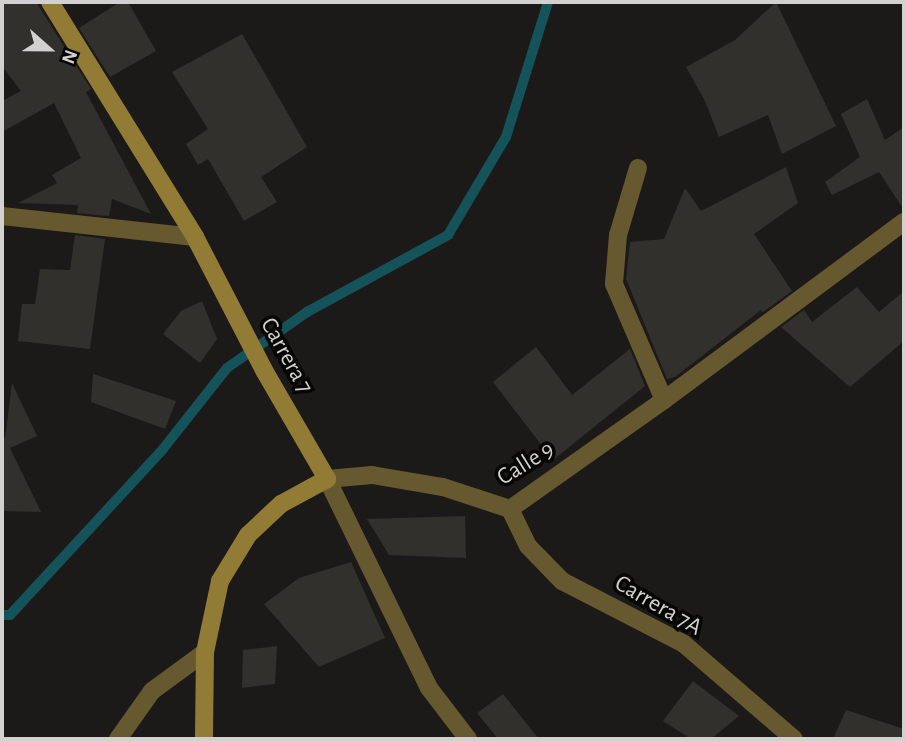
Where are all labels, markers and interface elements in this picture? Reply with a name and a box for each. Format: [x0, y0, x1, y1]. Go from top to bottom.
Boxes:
north arrow [14, 14, 84, 84]
text: N [58, 47, 80, 66]
street label: Carrera 7 [253, 313, 319, 399]
street label: Calle 9 [492, 435, 560, 493]
street label: Carrera 7A [609, 569, 707, 643]

